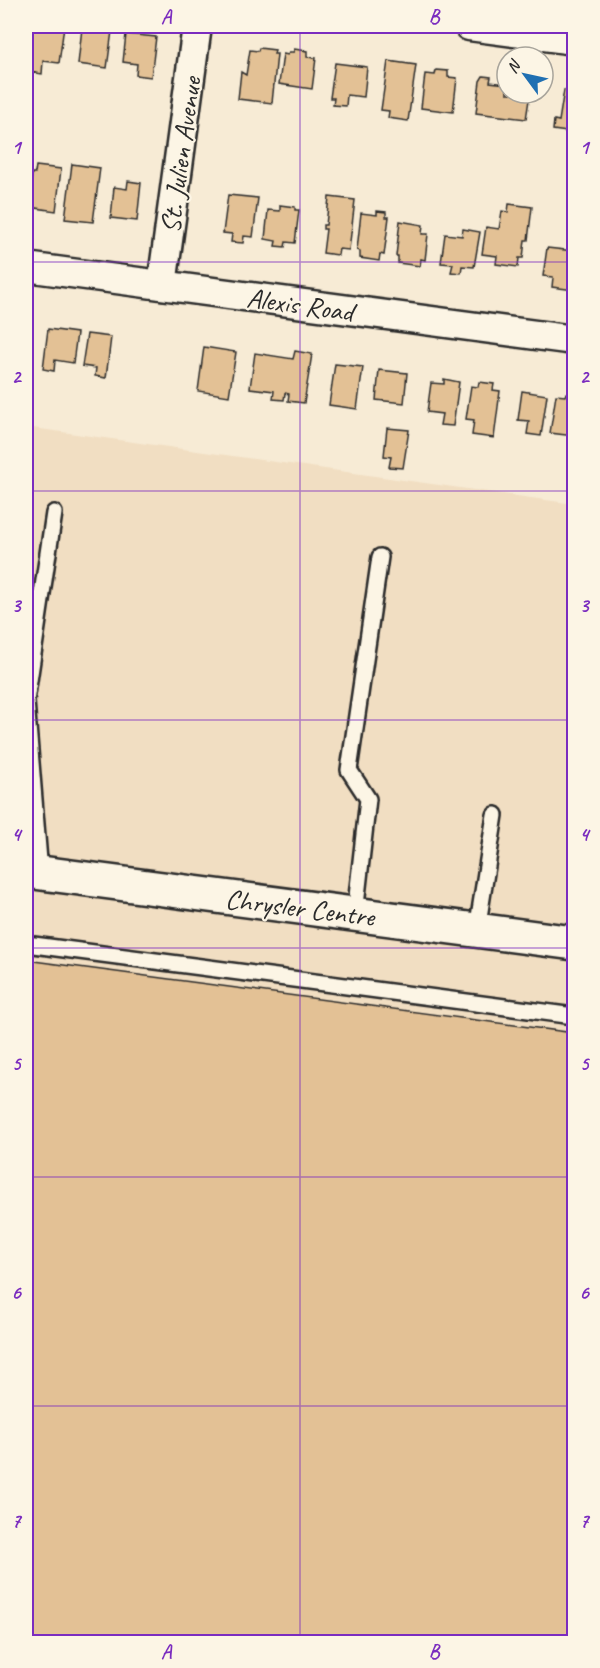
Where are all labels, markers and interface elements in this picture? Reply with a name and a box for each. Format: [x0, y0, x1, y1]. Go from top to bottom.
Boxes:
text: A [161, 4, 173, 29]
text: B [429, 4, 441, 29]
north arrow [495, 45, 555, 105]
text: N [502, 55, 526, 77]
street label: St. Julien Avenue [152, 73, 209, 235]
text: 1 [12, 135, 23, 160]
text: 1 [580, 135, 591, 160]
street label: Alexis Road [245, 280, 359, 330]
text: 2 [12, 364, 23, 389]
text: 2 [580, 364, 591, 389]
text: 3 [12, 593, 23, 618]
text: 3 [580, 593, 591, 618]
text: 4 [12, 822, 24, 847]
text: 4 [580, 822, 592, 847]
street label: Chrysler Centre [224, 881, 378, 934]
text: 5 [12, 1051, 23, 1076]
text: 5 [580, 1051, 591, 1076]
text: 6 [11, 1280, 22, 1305]
text: 6 [579, 1280, 590, 1305]
text: 7 [12, 1508, 23, 1533]
text: 7 [580, 1508, 591, 1533]
text: A [161, 1639, 173, 1664]
text: B [429, 1639, 441, 1664]

